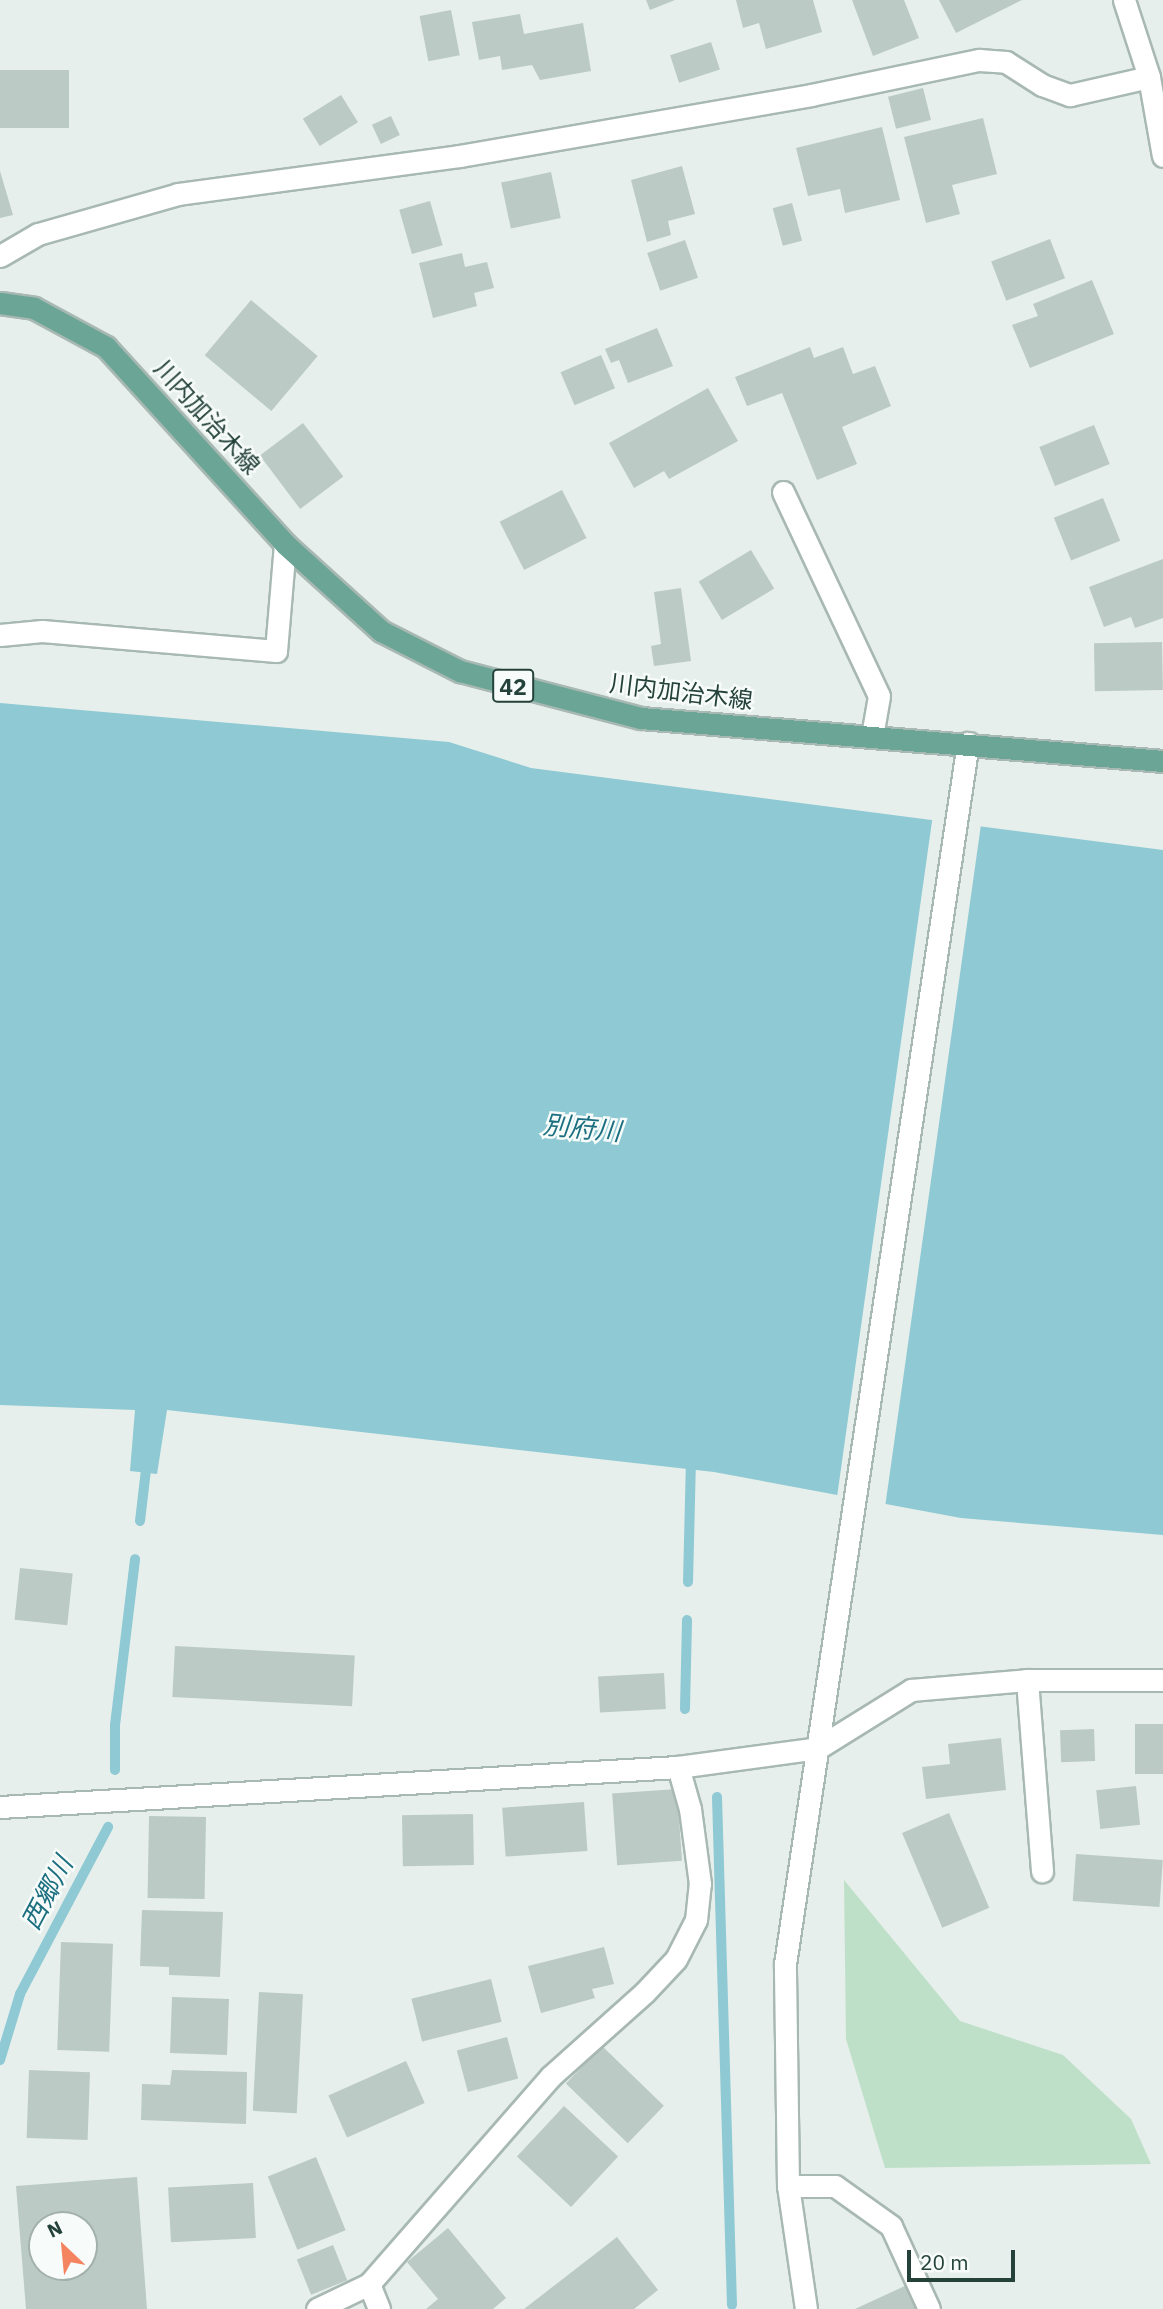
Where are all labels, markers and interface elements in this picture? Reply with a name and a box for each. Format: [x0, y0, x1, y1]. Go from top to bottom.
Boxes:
street label: 川内加治木線 [148, 354, 266, 480]
road number: 42 [492, 666, 534, 706]
street label: 川内加治木線 [608, 669, 754, 715]
water label: 別府川 [542, 1109, 622, 1147]
water label: 西郷川 [15, 1851, 79, 1935]
north arrow [28, 2211, 98, 2281]
text: N [43, 2215, 66, 2243]
scale bar [911, 2236, 1020, 2280]
text: 20 m [920, 2248, 969, 2276]

